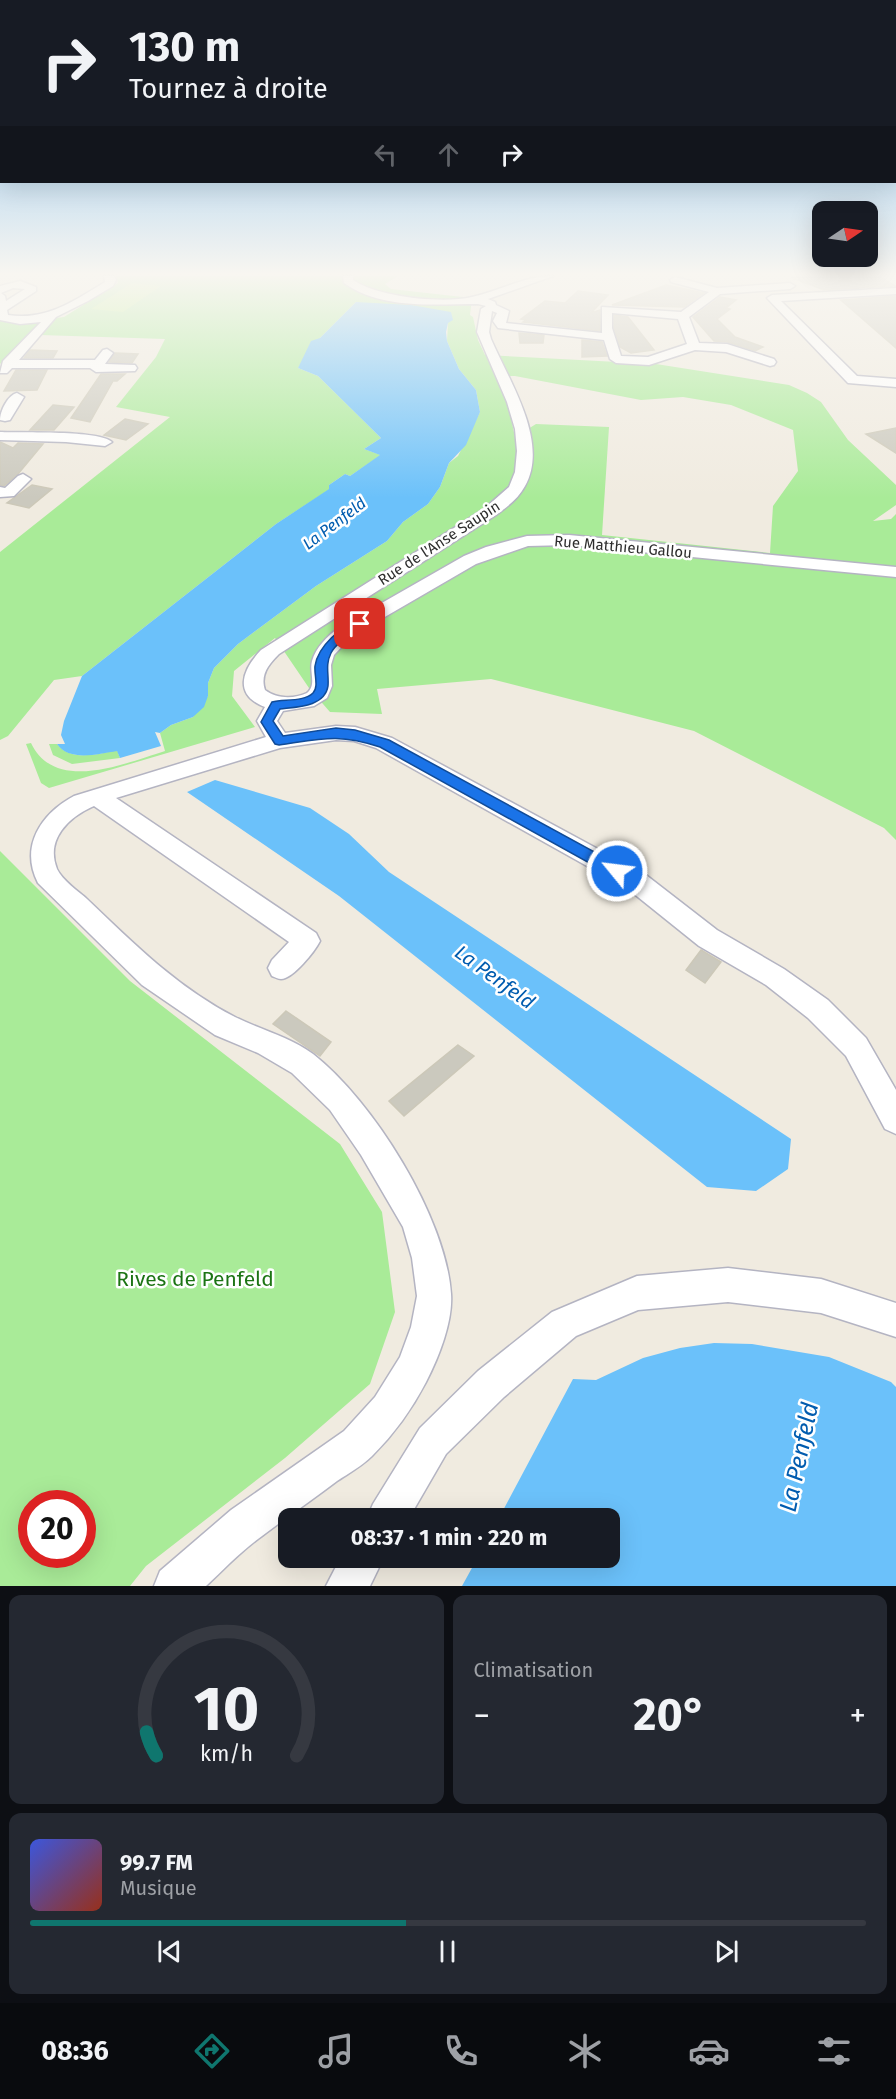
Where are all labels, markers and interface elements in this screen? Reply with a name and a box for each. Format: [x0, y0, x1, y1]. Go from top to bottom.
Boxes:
text: 130 m [129, 22, 240, 72]
icon: right [30, 24, 108, 102]
text: Tournez à droite [129, 73, 328, 105]
icon: left [369, 138, 402, 171]
icon: ahead [432, 138, 465, 171]
icon: right [495, 138, 528, 171]
north arrow [812, 201, 878, 267]
map controls [812, 201, 878, 267]
water label: La Penfeld [299, 493, 370, 553]
street label: Rue de l'Anse Saupin [375, 497, 503, 589]
street label: Rue Matthieu Gallou [553, 532, 693, 562]
pin [334, 598, 385, 649]
icon: arrive [343, 607, 376, 640]
position arrow [585, 839, 649, 903]
water label: La Penfeld [450, 940, 540, 1014]
park label: Rives de Penfeld [116, 1266, 274, 1292]
water label: La Penfeld [774, 1400, 824, 1514]
speed limit sign: 20 [18, 1490, 96, 1568]
text: 08:37 · 1 min · 220 m [351, 1524, 547, 1551]
text: Climatisation [474, 1658, 593, 1682]
text: 10 [194, 1672, 259, 1747]
text: 20° [633, 1688, 706, 1742]
text: − [474, 1696, 490, 1736]
text: + [850, 1696, 866, 1736]
text: km/h [200, 1742, 253, 1768]
text: 99.7 FM [120, 1849, 193, 1876]
text: Musique [120, 1876, 197, 1900]
icon: previous [153, 1935, 186, 1968]
icon: pause [431, 1935, 464, 1968]
icon: next [710, 1935, 743, 1968]
icon: directions [191, 2030, 233, 2072]
icon: music [315, 2030, 357, 2072]
icon: phone [440, 2030, 482, 2072]
icon: climate [564, 2030, 606, 2072]
icon: car [688, 2030, 730, 2072]
icon: filters [813, 2030, 855, 2072]
text: 08:36 [41, 2035, 109, 2067]

